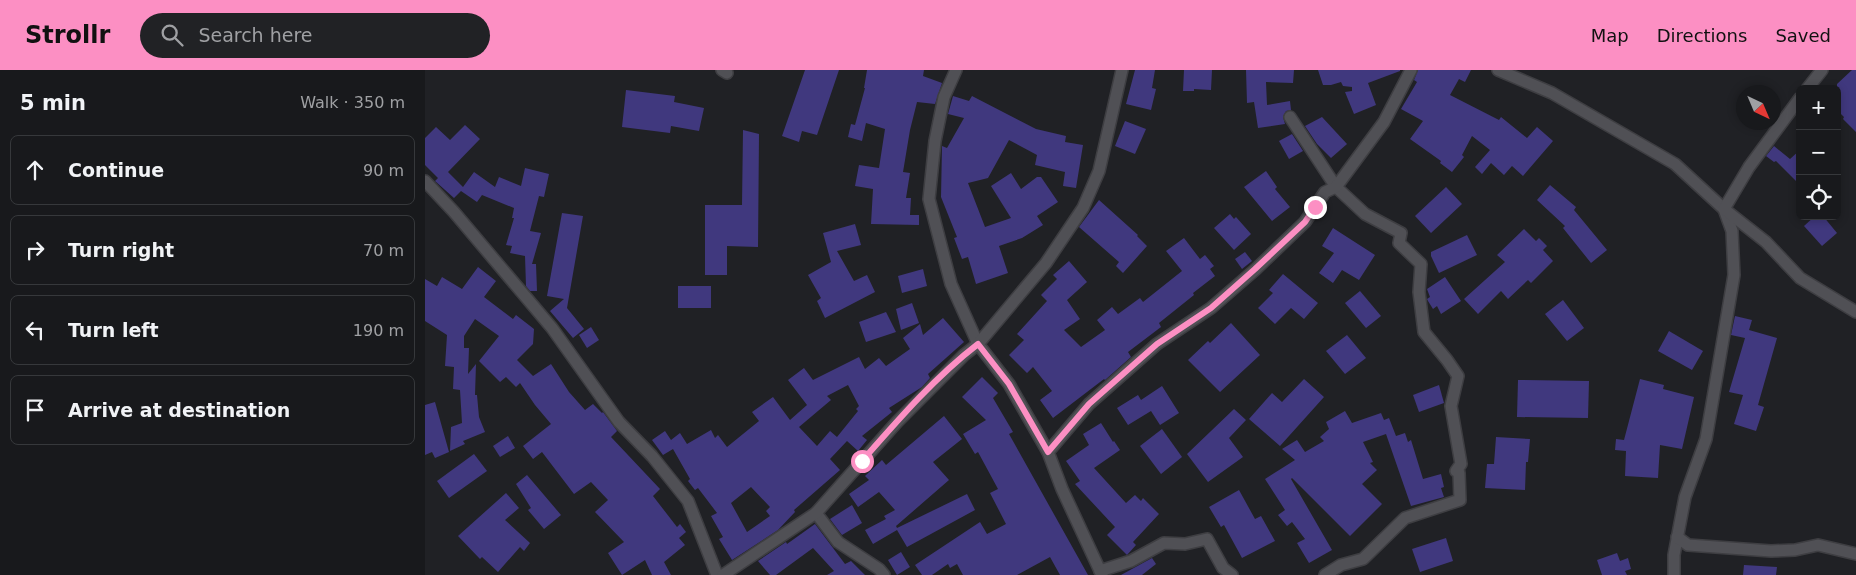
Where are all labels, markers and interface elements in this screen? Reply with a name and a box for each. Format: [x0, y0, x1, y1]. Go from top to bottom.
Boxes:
search box [140, 13, 490, 58]
text: Strollr [25, 21, 110, 49]
icon: search [158, 21, 186, 49]
text: Search here [198, 24, 313, 46]
text: Map [1591, 25, 1629, 46]
text: Directions [1657, 25, 1747, 46]
text: Saved [1775, 25, 1831, 46]
north arrow [1736, 85, 1781, 130]
map controls [1796, 85, 1841, 220]
button: + [1796, 85, 1841, 130]
text: 5 min [20, 91, 86, 115]
text: Walk · 350 m [300, 93, 405, 112]
button: − [1796, 130, 1841, 175]
icon: ahead [21, 156, 49, 184]
text: Continue [68, 159, 164, 181]
text: 90 m [363, 161, 404, 180]
button: locate [1796, 175, 1841, 220]
route end [1304, 196, 1327, 219]
icon: right [21, 236, 49, 264]
text: Turn right [68, 239, 174, 261]
text: 70 m [363, 241, 404, 260]
icon: left [21, 316, 49, 344]
text: Turn left [68, 319, 159, 341]
text: 190 m [353, 321, 404, 340]
icon: arrive [21, 396, 49, 424]
text: Arrive at destination [68, 399, 290, 421]
route start [851, 450, 874, 473]

